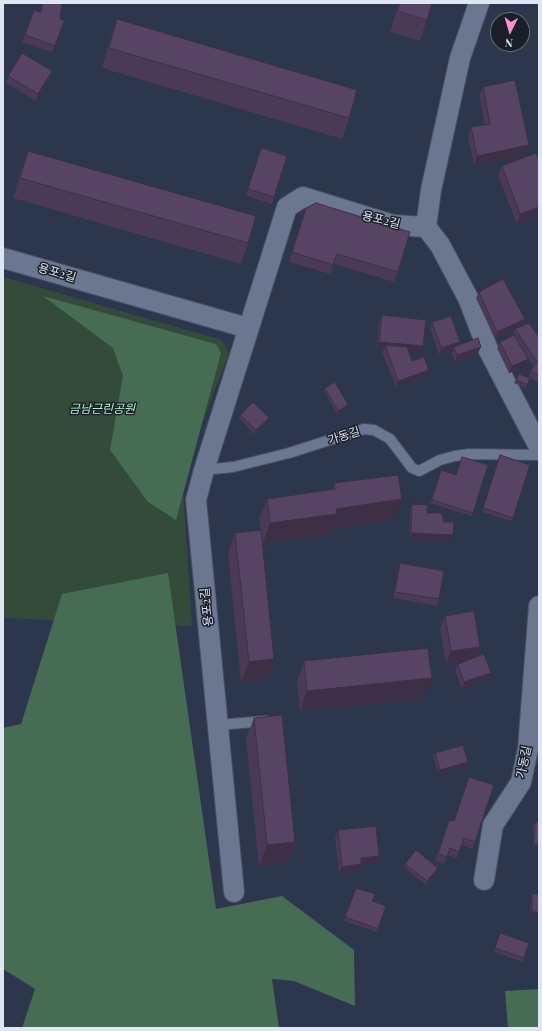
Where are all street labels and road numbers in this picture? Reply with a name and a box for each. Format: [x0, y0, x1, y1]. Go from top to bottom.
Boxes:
street label: 용포2길 [360, 208, 402, 232]
street label: 용포2길 [36, 261, 78, 285]
street label: 가동길 [326, 424, 362, 448]
street label: 용포2길 [198, 587, 216, 627]
street label: 가동길 [514, 744, 534, 780]

